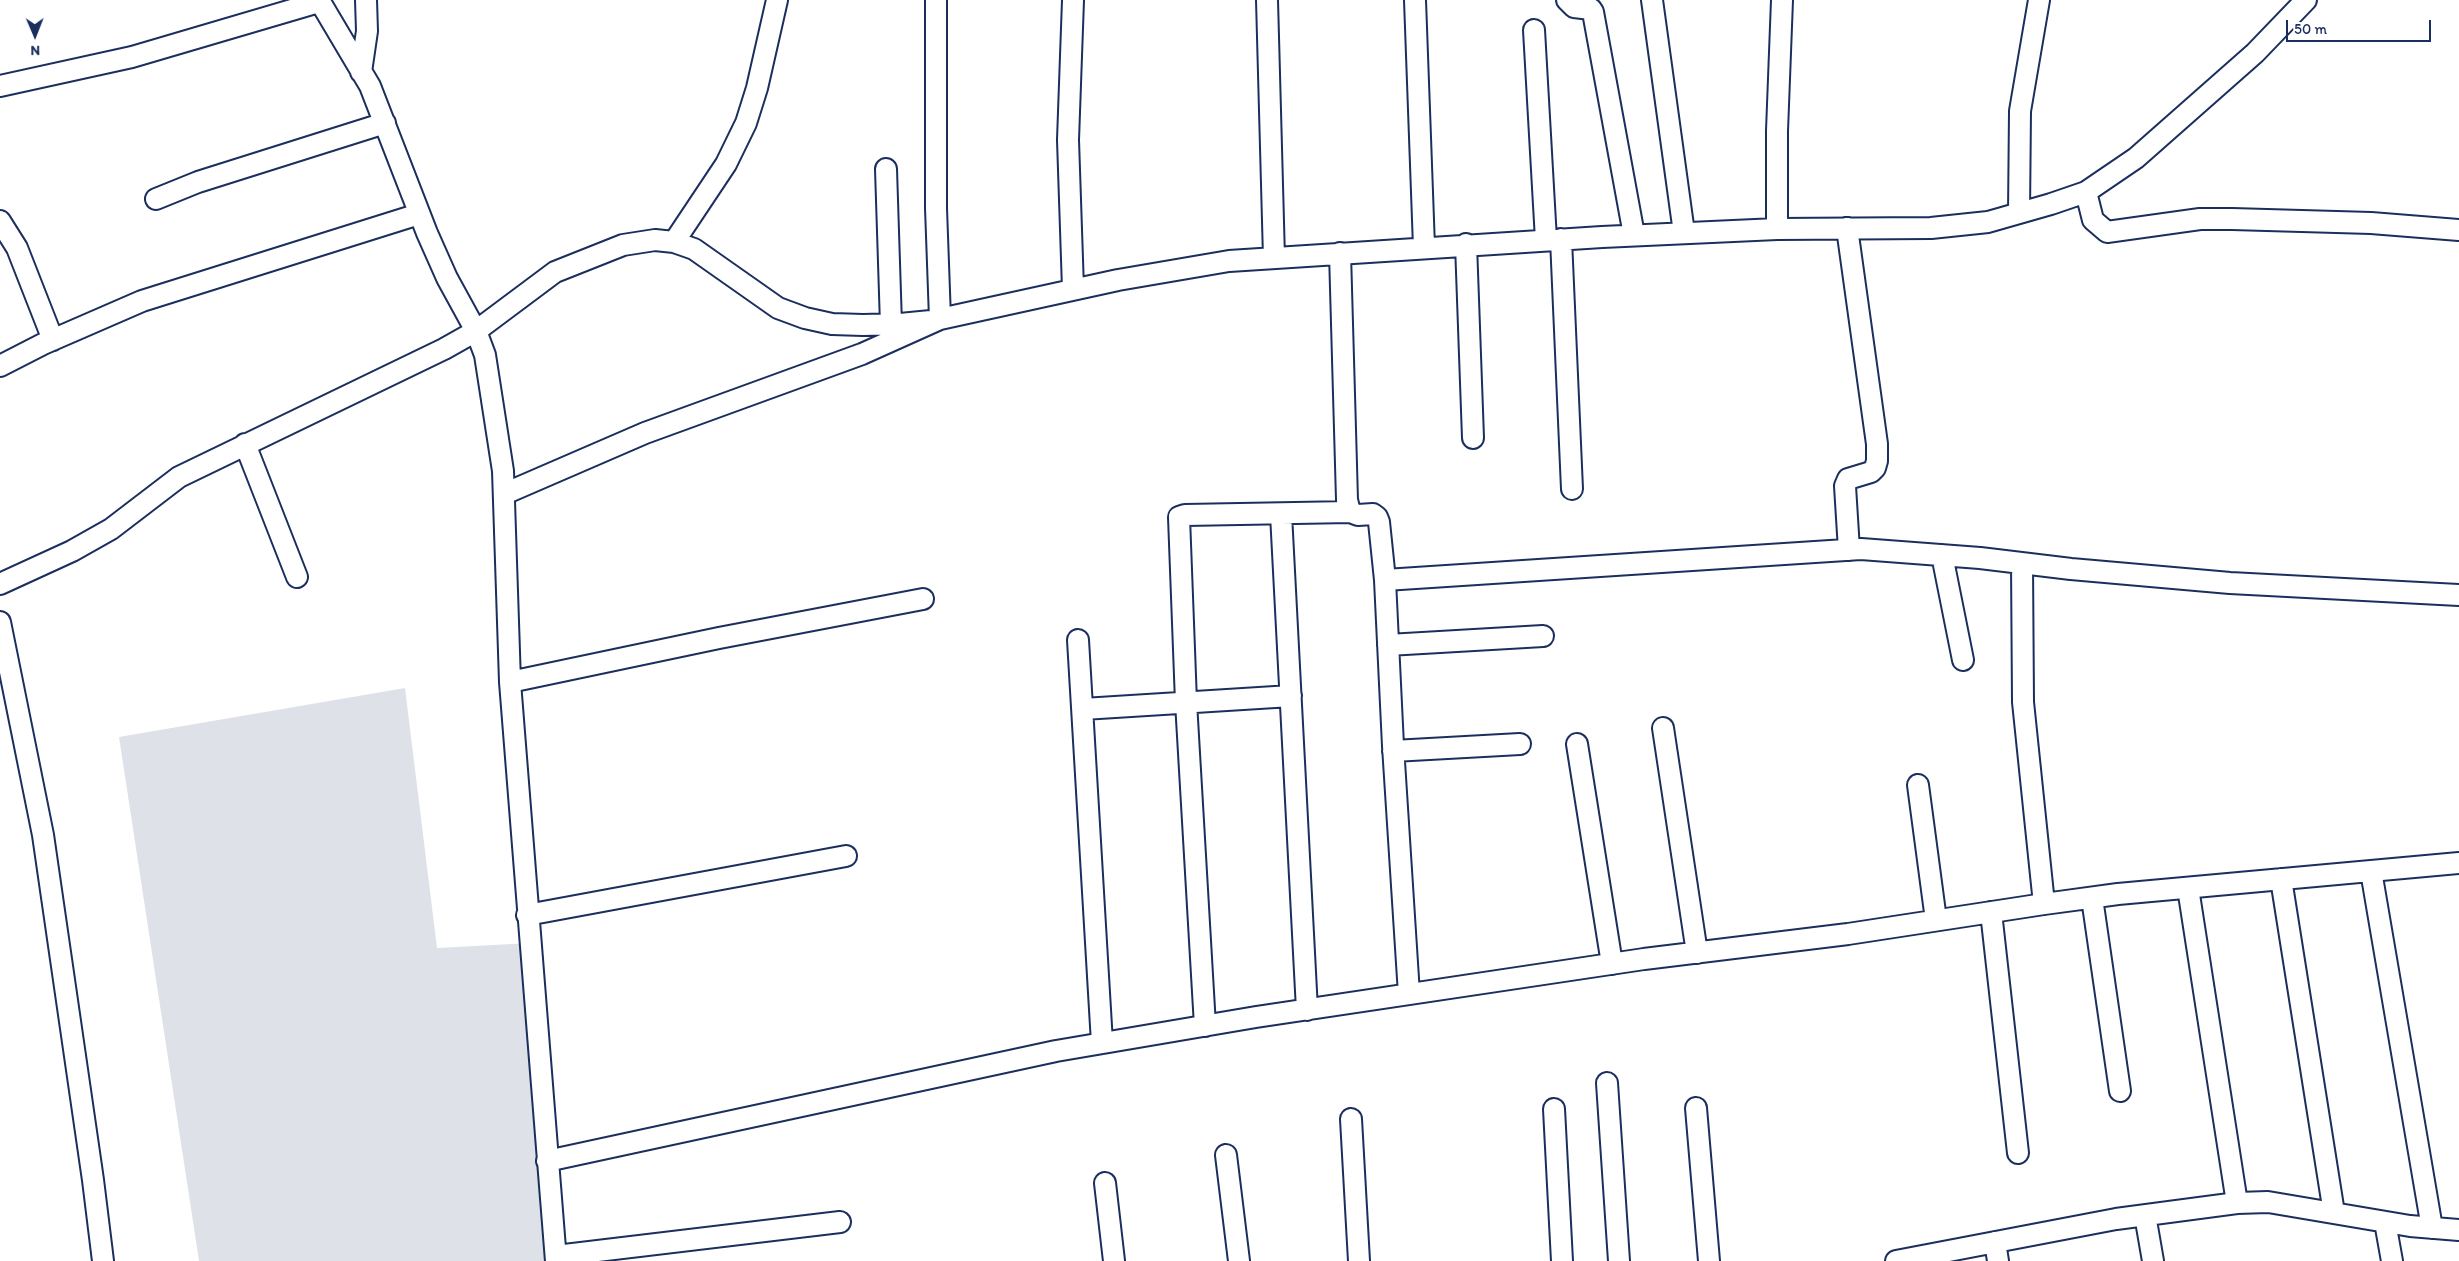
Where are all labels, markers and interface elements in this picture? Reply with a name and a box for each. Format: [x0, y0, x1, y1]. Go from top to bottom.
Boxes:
north arrow [10, 10, 60, 60]
scale bar [2289, 10, 2434, 42]
text: 50 m [2294, 20, 2327, 38]
text: N [30, 42, 40, 59]

